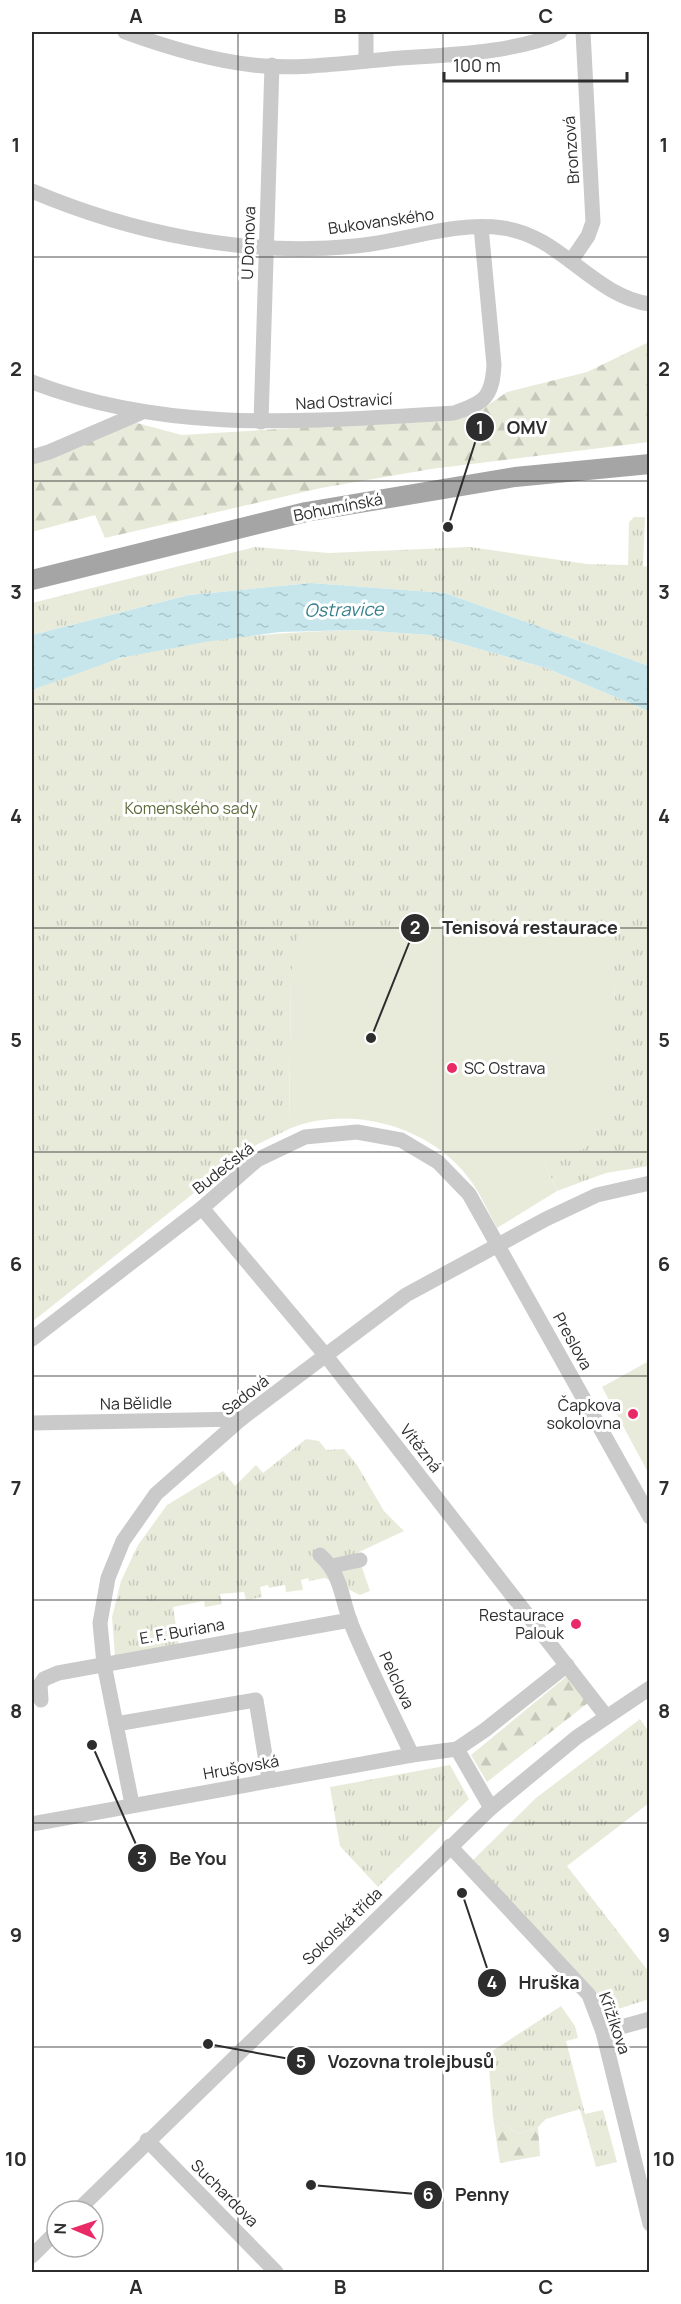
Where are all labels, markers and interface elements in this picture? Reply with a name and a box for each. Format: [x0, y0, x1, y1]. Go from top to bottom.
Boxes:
text: A [129, 2, 143, 29]
text: B [334, 2, 347, 29]
text: C [539, 2, 553, 29]
scale bar [444, 45, 627, 83]
text: 100 m [453, 53, 501, 77]
street label: Bronzová [558, 115, 584, 185]
text: 1 [12, 131, 20, 158]
text: 1 [660, 131, 668, 158]
street label: Bukovanského [327, 203, 435, 239]
street label: U Domova [236, 206, 260, 280]
text: 2 [10, 355, 22, 382]
text: 2 [658, 355, 670, 382]
street label: Nad Ostravicí [295, 387, 393, 415]
callout: OMV [465, 409, 560, 445]
text: 1 [476, 415, 484, 439]
text: OMV [507, 415, 548, 439]
street label: Bohumínská [292, 488, 384, 526]
text: 3 [10, 578, 22, 605]
text: 3 [658, 578, 670, 605]
water label: Ostravice [304, 596, 385, 622]
park label: Komenského sady [124, 797, 258, 819]
text: 4 [10, 802, 22, 829]
text: 4 [658, 802, 670, 829]
callout: Tenisová restaurace [400, 910, 630, 946]
text: 2 [410, 915, 420, 939]
text: Tenisová restaurace [442, 915, 618, 939]
text: 5 [10, 1026, 22, 1053]
text: 5 [658, 1026, 670, 1053]
place label: SC Ostrava [464, 1057, 545, 1079]
marker: SC Ostrava [445, 1061, 459, 1075]
street label: Budečská [188, 1137, 258, 1199]
text: 6 [10, 1250, 22, 1277]
text: 6 [658, 1250, 670, 1277]
street label: Preslova [548, 1308, 598, 1374]
street label: Sadová [217, 1370, 273, 1420]
street label: Na Bělidle [100, 1391, 172, 1415]
place label: Čapkova sokolovna [546, 1394, 621, 1434]
marker: Čapkova sokolovna [626, 1407, 640, 1421]
street label: Vítězná [395, 1419, 447, 1477]
text: 7 [11, 1474, 21, 1501]
text: 7 [659, 1474, 669, 1501]
place label: Restaurace Palouk [479, 1604, 565, 1644]
street label: E. F. Buriana [138, 1613, 226, 1649]
marker: Restaurace Palouk [569, 1617, 583, 1631]
street label: Pelclova [374, 1648, 420, 1712]
text: 8 [10, 1697, 22, 1724]
text: 8 [658, 1697, 670, 1724]
street label: Hrušovská [201, 1749, 281, 1785]
callout: Be You [127, 1840, 239, 1876]
text: 3 [137, 1846, 147, 1870]
text: Be You [169, 1846, 227, 1870]
street label: Sokolská třída [297, 1882, 387, 1970]
text: 9 [10, 1921, 22, 1948]
text: 9 [658, 1921, 670, 1948]
callout: Hruška [477, 1965, 592, 2001]
text: 4 [487, 1970, 498, 1994]
text: Hruška [518, 1970, 580, 1994]
street label: Křižíkova [594, 1989, 636, 2057]
callout: Vozovna trolejbusů [286, 2043, 506, 2079]
text: 5 [296, 2049, 306, 2073]
text: Vozovna trolejbusů [328, 2049, 494, 2073]
text: 10 [5, 2145, 27, 2172]
text: 10 [653, 2145, 675, 2172]
street label: Suchardova [186, 2154, 264, 2232]
callout: Penny [413, 2177, 521, 2213]
text: 6 [422, 2182, 434, 2206]
text: Penny [455, 2182, 509, 2206]
north arrow [45, 2199, 105, 2259]
text: N [49, 2222, 71, 2235]
text: A [129, 2273, 143, 2300]
text: B [334, 2273, 347, 2300]
text: C [539, 2273, 553, 2300]

